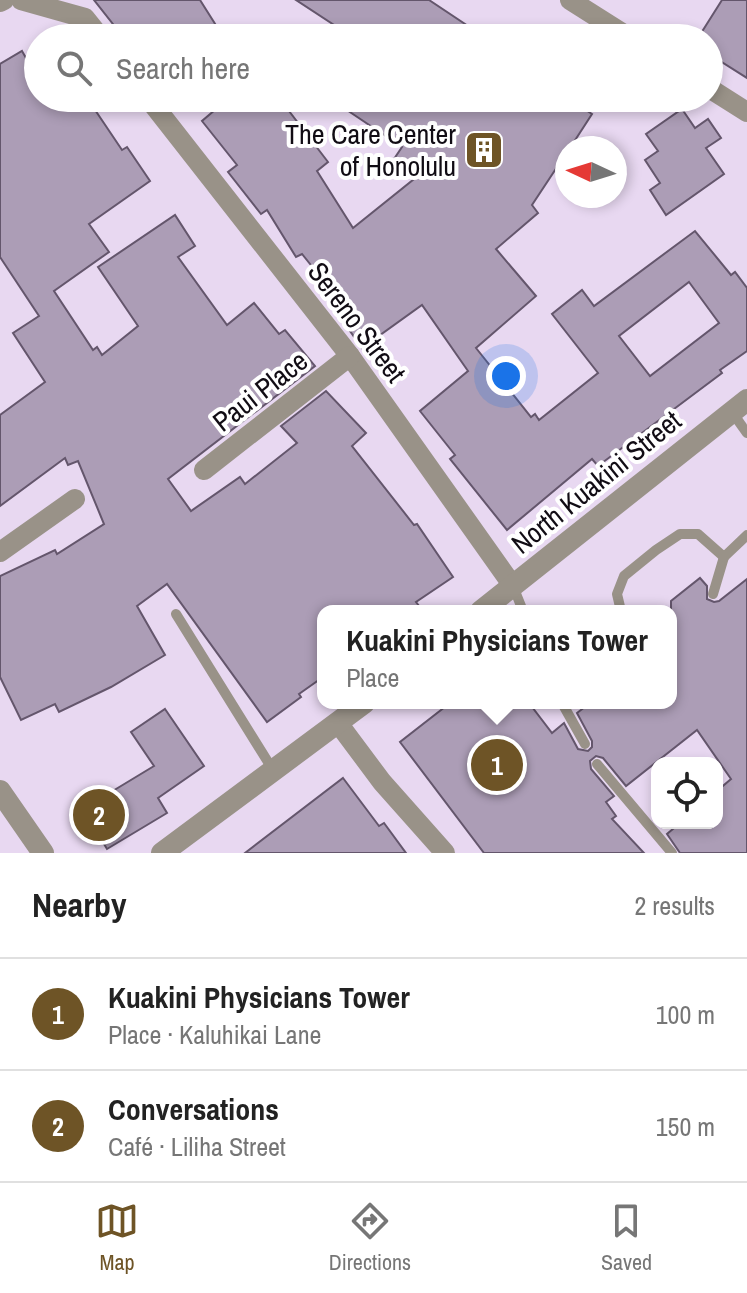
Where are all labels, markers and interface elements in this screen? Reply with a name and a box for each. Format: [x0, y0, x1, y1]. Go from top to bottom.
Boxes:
search box [24, 24, 723, 112]
icon: search [52, 46, 96, 90]
text: Search here [116, 48, 250, 88]
place label: The Care Center of Honolulu [285, 115, 456, 185]
building icon: The Care Center of Honolulu [463, 129, 505, 171]
north arrow [555, 136, 627, 208]
street label: Sereno Street [299, 254, 415, 390]
street label: Paui Place [205, 342, 315, 440]
your location [486, 356, 526, 396]
street label: North Kuakini Street [503, 402, 689, 562]
popup [317, 605, 677, 709]
text: Kuakini Physicians Tower [346, 620, 648, 660]
text: Place [346, 660, 399, 695]
pin: 1 [471, 735, 523, 795]
map controls [651, 757, 723, 829]
button: locate [651, 757, 723, 829]
pin: 2 [73, 785, 125, 845]
text: Nearby [32, 882, 127, 928]
text: 2 results [634, 888, 715, 923]
text: Kuakini Physicians Tower [108, 977, 410, 1017]
text: 1 [52, 997, 64, 1032]
text: 100 m [656, 997, 715, 1032]
text: Place · Kaluhikai Lane [108, 1017, 321, 1052]
text: Conversations [108, 1089, 279, 1129]
text: 2 [52, 1109, 64, 1144]
text: 150 m [656, 1109, 715, 1144]
text: Café · Liliha Street [108, 1129, 286, 1164]
tab: Map [95, 1199, 139, 1277]
tab: Directions [329, 1199, 411, 1277]
tab: Saved [601, 1199, 652, 1277]

